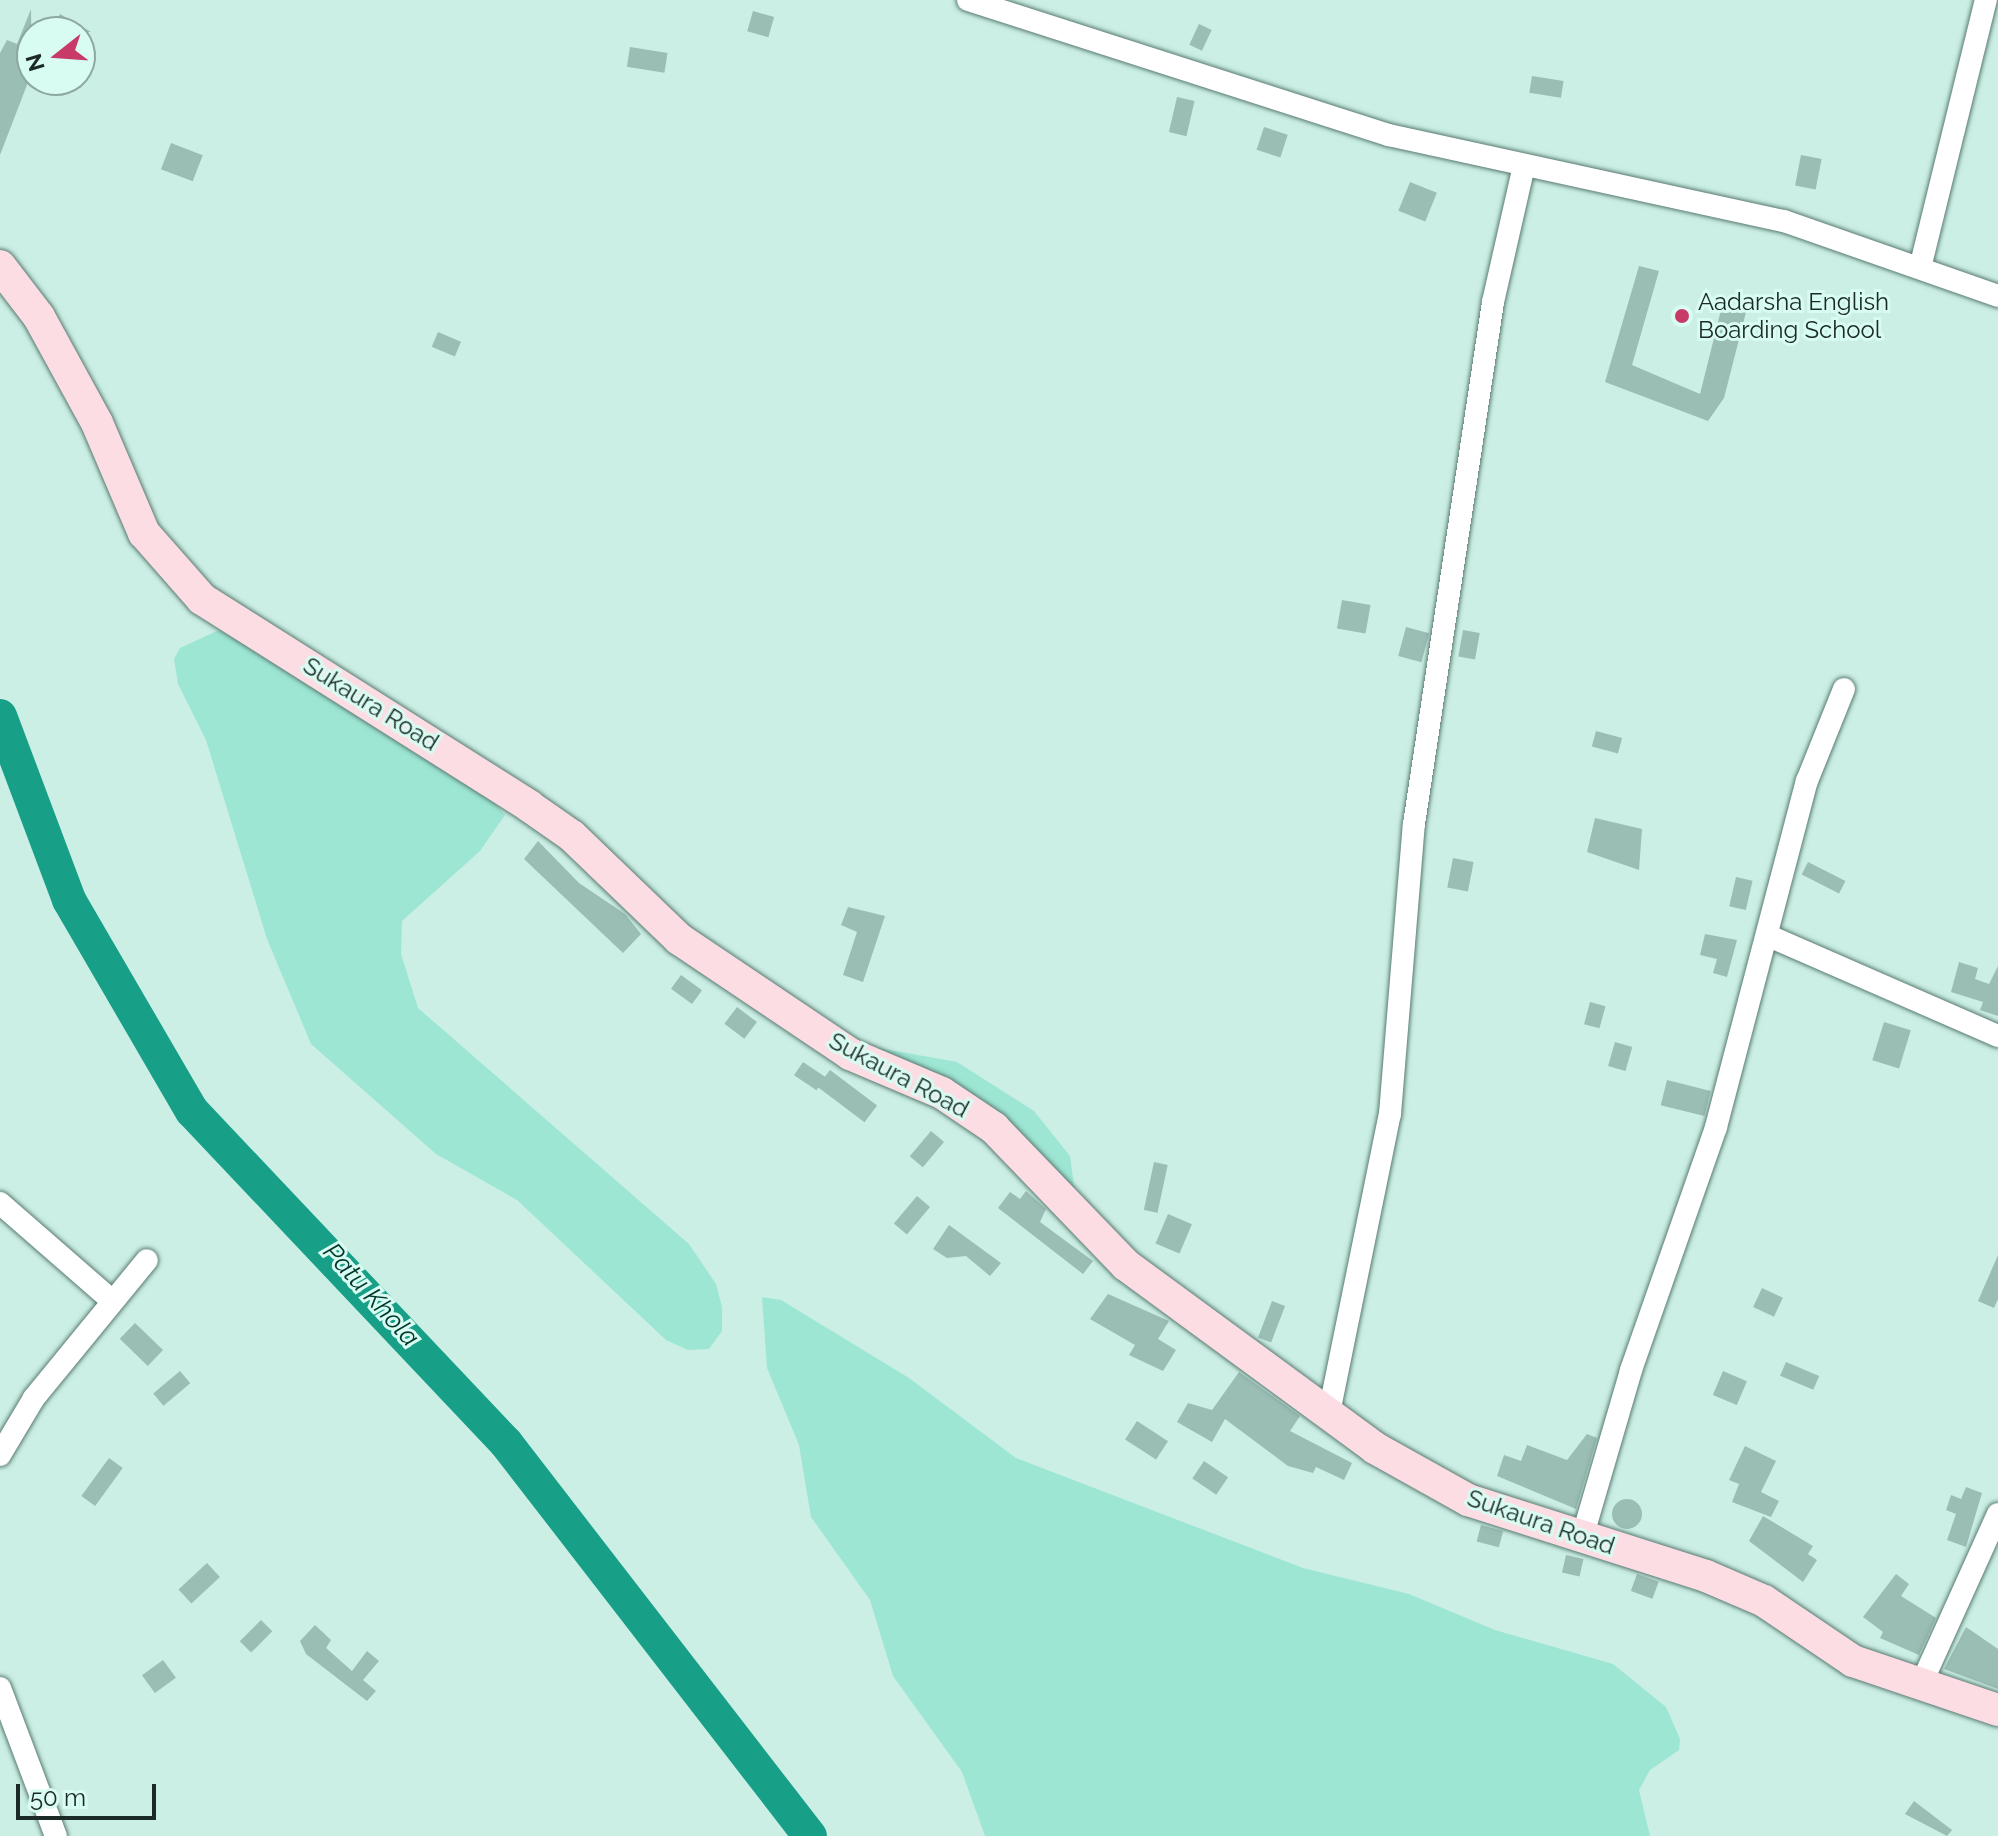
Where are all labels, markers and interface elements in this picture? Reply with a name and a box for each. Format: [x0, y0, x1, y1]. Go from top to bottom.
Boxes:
north arrow [16, 16, 96, 96]
text: N [20, 51, 50, 74]
place label: Aadarsha English Boarding School [1698, 288, 1889, 344]
marker: Aadarsha English Boarding School [1673, 307, 1691, 325]
street label: Sukaura Road [298, 651, 444, 757]
street label: Sukaura Road [824, 1026, 974, 1124]
water label: Patu Khola [316, 1237, 426, 1353]
street label: Sukaura Road [1464, 1483, 1618, 1561]
scale bar [20, 1768, 160, 1818]
text: 50 m [30, 1783, 86, 1812]

